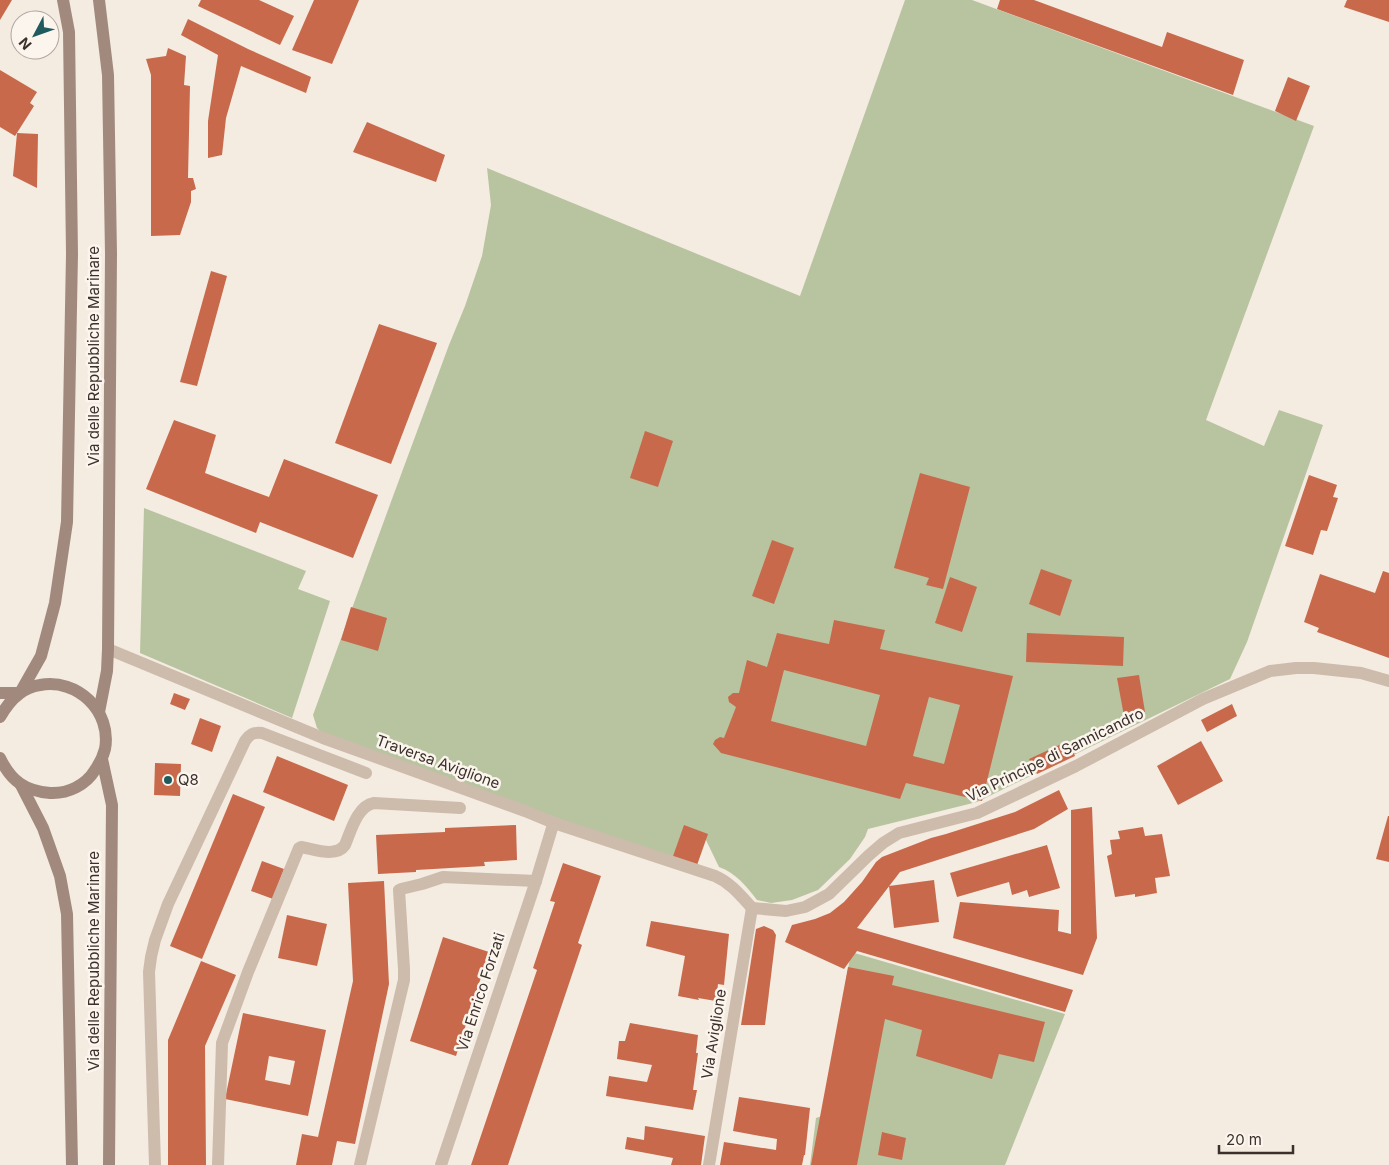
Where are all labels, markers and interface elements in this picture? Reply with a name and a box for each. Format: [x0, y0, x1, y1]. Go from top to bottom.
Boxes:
north arrow [10, 10, 60, 60]
text: N [15, 34, 35, 53]
street label: Via delle Repubbliche Marinare [84, 246, 103, 466]
street label: Via Principe di Sannicandro [963, 703, 1147, 806]
street label: Traversa Aviglione [374, 730, 503, 793]
place label: Q8 [178, 770, 199, 789]
marker: Q8 [162, 774, 174, 786]
street label: Via delle Repubbliche Marinare [84, 851, 103, 1071]
street label: Via Enrico Forzati [452, 930, 509, 1054]
street label: Via Aviglione [697, 987, 730, 1080]
scale bar [1219, 1122, 1293, 1154]
text: 20 m [1226, 1130, 1262, 1149]

